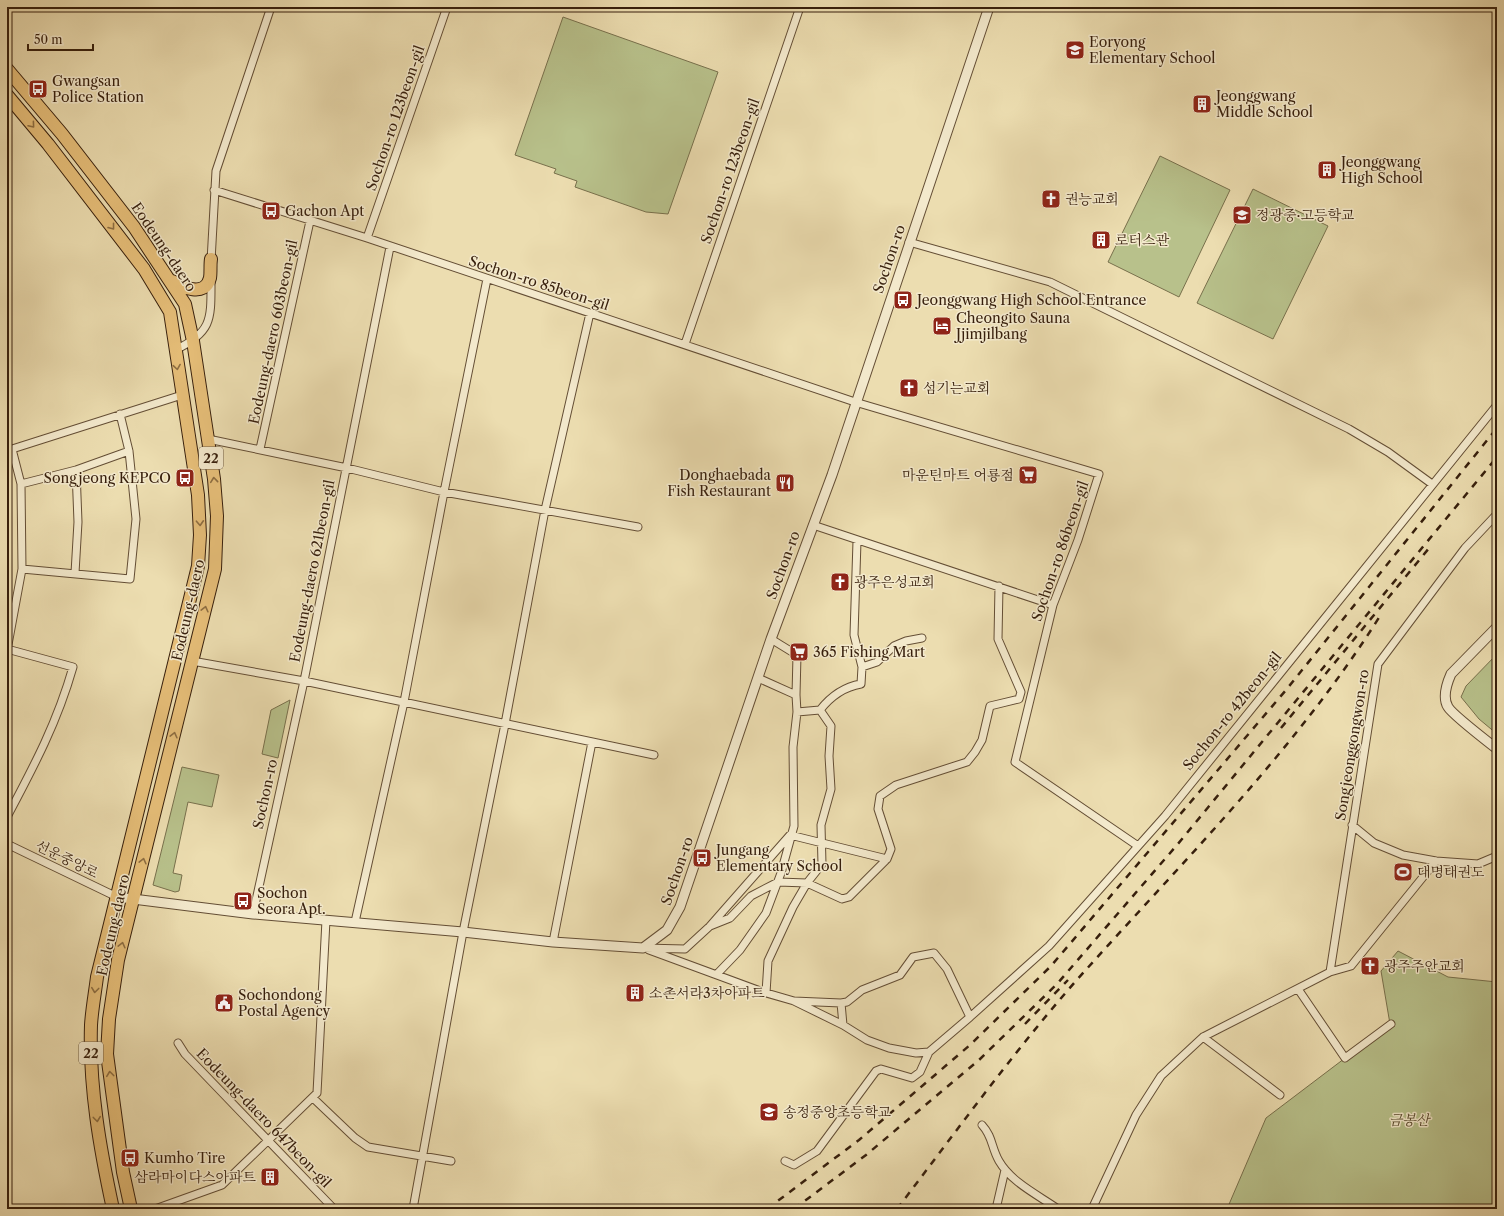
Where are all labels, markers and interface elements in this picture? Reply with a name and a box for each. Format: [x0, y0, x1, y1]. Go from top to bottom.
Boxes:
scale bar [28, 26, 93, 52]
text: 50 m [34, 32, 63, 47]
place label: Eoryong Elementary School [1089, 33, 1215, 67]
school or university icon: Eoryong Elementary School [1064, 39, 1086, 61]
street label: Sochon-ro 123beon-gil [362, 43, 428, 193]
place label: Gwangsan Police Station [52, 72, 144, 106]
bus stop icon: Gwangsan Police Station [27, 78, 49, 100]
place label: Jeonggwang Middle School [1214, 87, 1313, 121]
building icon: Jeonggwang Middle School [1191, 93, 1213, 115]
street label: Sochon-ro 123beon-gil [697, 96, 763, 246]
one-way arrow [27, 121, 34, 128]
place label: Jeonggwang High School [1339, 153, 1423, 187]
building icon: Jeonggwang High School [1316, 159, 1338, 181]
church icon: 권능교회 [1040, 188, 1062, 210]
place label: 권능교회 [1065, 190, 1119, 208]
street label: Eodeung-daero [128, 199, 200, 295]
bus stop icon: Gachon Apt [260, 200, 282, 222]
place label: Gachon Apt [285, 202, 364, 220]
school or university icon: 정광중·고등학교 [1231, 204, 1253, 226]
place label: 정광중·고등학교 [1256, 206, 1355, 224]
street label: Sochon-ro [869, 222, 909, 296]
one-way arrow [108, 223, 115, 230]
building icon: 로터스관 [1090, 229, 1112, 251]
place label: 로터스관 [1115, 231, 1170, 249]
street label: Eodeung-daero 603beon-gil [245, 238, 301, 426]
street label: Sochon-ro 85beon-gil [467, 252, 611, 314]
bus stop icon: Jeonggwang High School Entrance [892, 289, 914, 311]
place label: Jeonggwang High School Entrance [915, 291, 1147, 309]
place label: Cheongito Sauna Jjimjilbang [954, 309, 1071, 343]
hotel icon: Cheongito Sauna Jjimjilbang [931, 315, 953, 337]
one-way arrow [172, 364, 181, 370]
church icon: 섬기는교회 [898, 377, 920, 399]
place label: 섬기는교회 [923, 379, 991, 397]
road number: 22 [199, 447, 223, 469]
supermarket icon: 마운틴마트 어룡점 [1017, 464, 1039, 486]
place label: Donghaebada Fish Restaurant [667, 466, 772, 500]
place label: 마운틴마트 어룡점 [902, 466, 1014, 484]
bus stop icon: Songjeong KEPCO [174, 467, 196, 489]
place label: Songjeong KEPCO [44, 469, 171, 487]
restaurant icon: Donghaebada Fish Restaurant [774, 472, 796, 494]
one-way arrow [210, 477, 219, 483]
street label: Eodeung-daero 621beon-gil [285, 478, 339, 664]
street label: Sochon-ro 86beon-gil [1028, 478, 1092, 624]
one-way arrow [195, 520, 204, 526]
street label: Sochon-ro [762, 528, 804, 602]
street label: Eodeung-daero [168, 557, 208, 663]
church icon: 광주은성교회 [829, 571, 851, 593]
place label: 광주은성교회 [854, 573, 935, 591]
one-way arrow [200, 605, 208, 612]
supermarket icon: 365 Fishing Mart [788, 641, 810, 663]
place label: 365 Fishing Mart [813, 643, 925, 661]
street label: Sochon-ro 42beon-gil [1179, 648, 1285, 774]
street label: Songjeonggongwon-ro [1331, 668, 1373, 822]
one-way arrow [169, 732, 178, 739]
street label: Sochon-ro [249, 757, 281, 831]
street label: Sochon-ro [657, 834, 697, 908]
street label: 선운중앙로 [33, 836, 102, 882]
place label: Jungang Elementary School [714, 841, 842, 875]
bus stop icon: Jungang Elementary School [691, 847, 713, 869]
one-way arrow [139, 858, 147, 865]
sports icon: 대명태권도 [1392, 861, 1414, 883]
place label: 대명태권도 [1417, 863, 1485, 881]
street label: Eodeung-daero [93, 872, 133, 978]
place label: Sochon Seora Apt. [257, 884, 326, 918]
bus stop icon: Sochon Seora Apt. [232, 890, 254, 912]
one-way arrow [117, 942, 126, 949]
church icon: 광주주안교회 [1359, 955, 1381, 977]
place label: 광주주안교회 [1384, 957, 1465, 975]
building icon: 소촌서라3차아파트 [624, 982, 646, 1004]
place label: 소촌서라3차아파트 [649, 984, 765, 1002]
one-way arrow [91, 986, 100, 993]
place label: Sochondong Postal Agency [238, 986, 331, 1020]
public building icon: Sochondong Postal Agency [213, 992, 235, 1014]
road number: 22 [79, 1042, 103, 1064]
street label: Eodeung-daero 647beon-gil [193, 1045, 335, 1191]
one-way arrow [106, 1071, 115, 1077]
school or university icon: 송정중앙초등학교 [758, 1101, 780, 1123]
place label: 송정중앙초등학교 [783, 1103, 892, 1121]
park label: 금봉산 [1389, 1111, 1432, 1129]
one-way arrow [92, 1116, 101, 1122]
bus stop icon: Kumho Tire [119, 1147, 141, 1169]
place label: Kumho Tire [144, 1149, 225, 1167]
building icon: 삼라마이다스아파트 [259, 1166, 281, 1188]
place label: 삼라마이다스아파트 [134, 1168, 256, 1186]

